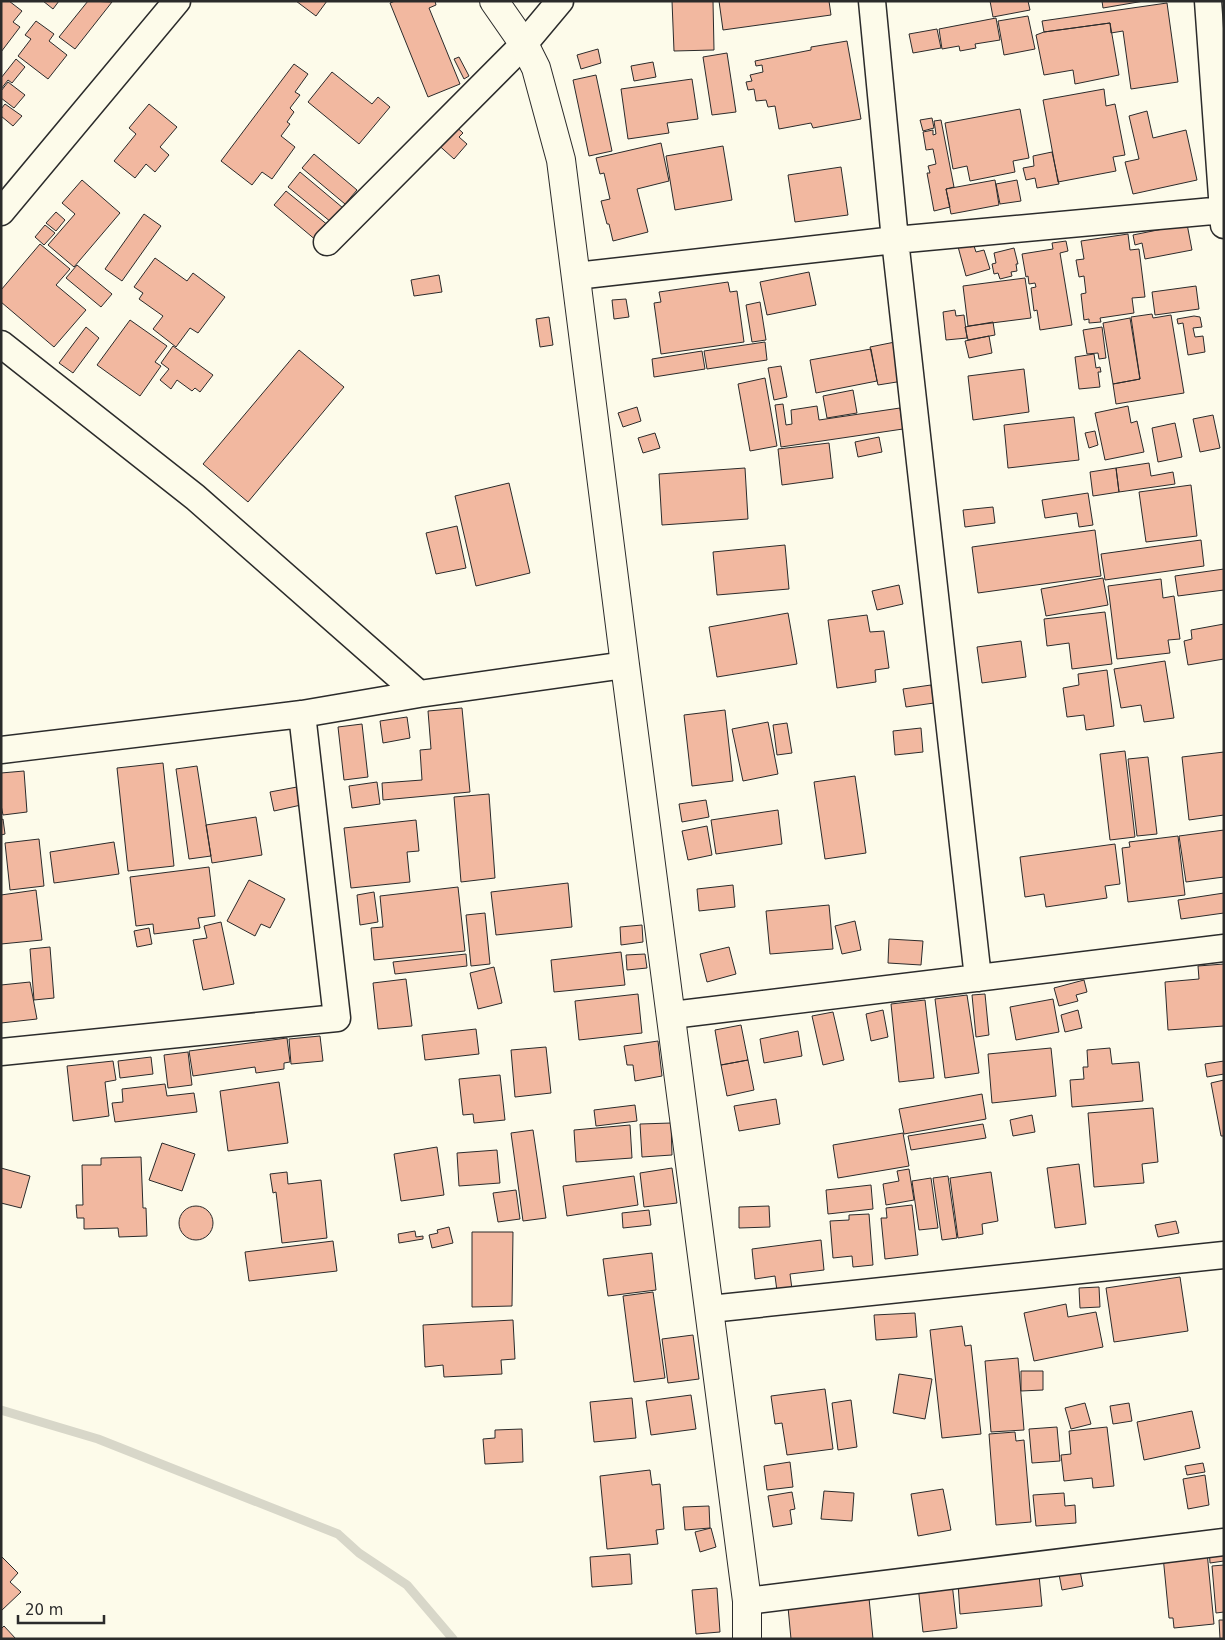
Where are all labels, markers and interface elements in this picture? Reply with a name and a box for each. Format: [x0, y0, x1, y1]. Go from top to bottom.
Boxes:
scale bar [18, 1592, 104, 1624]
text: 20 m [25, 1601, 63, 1619]

